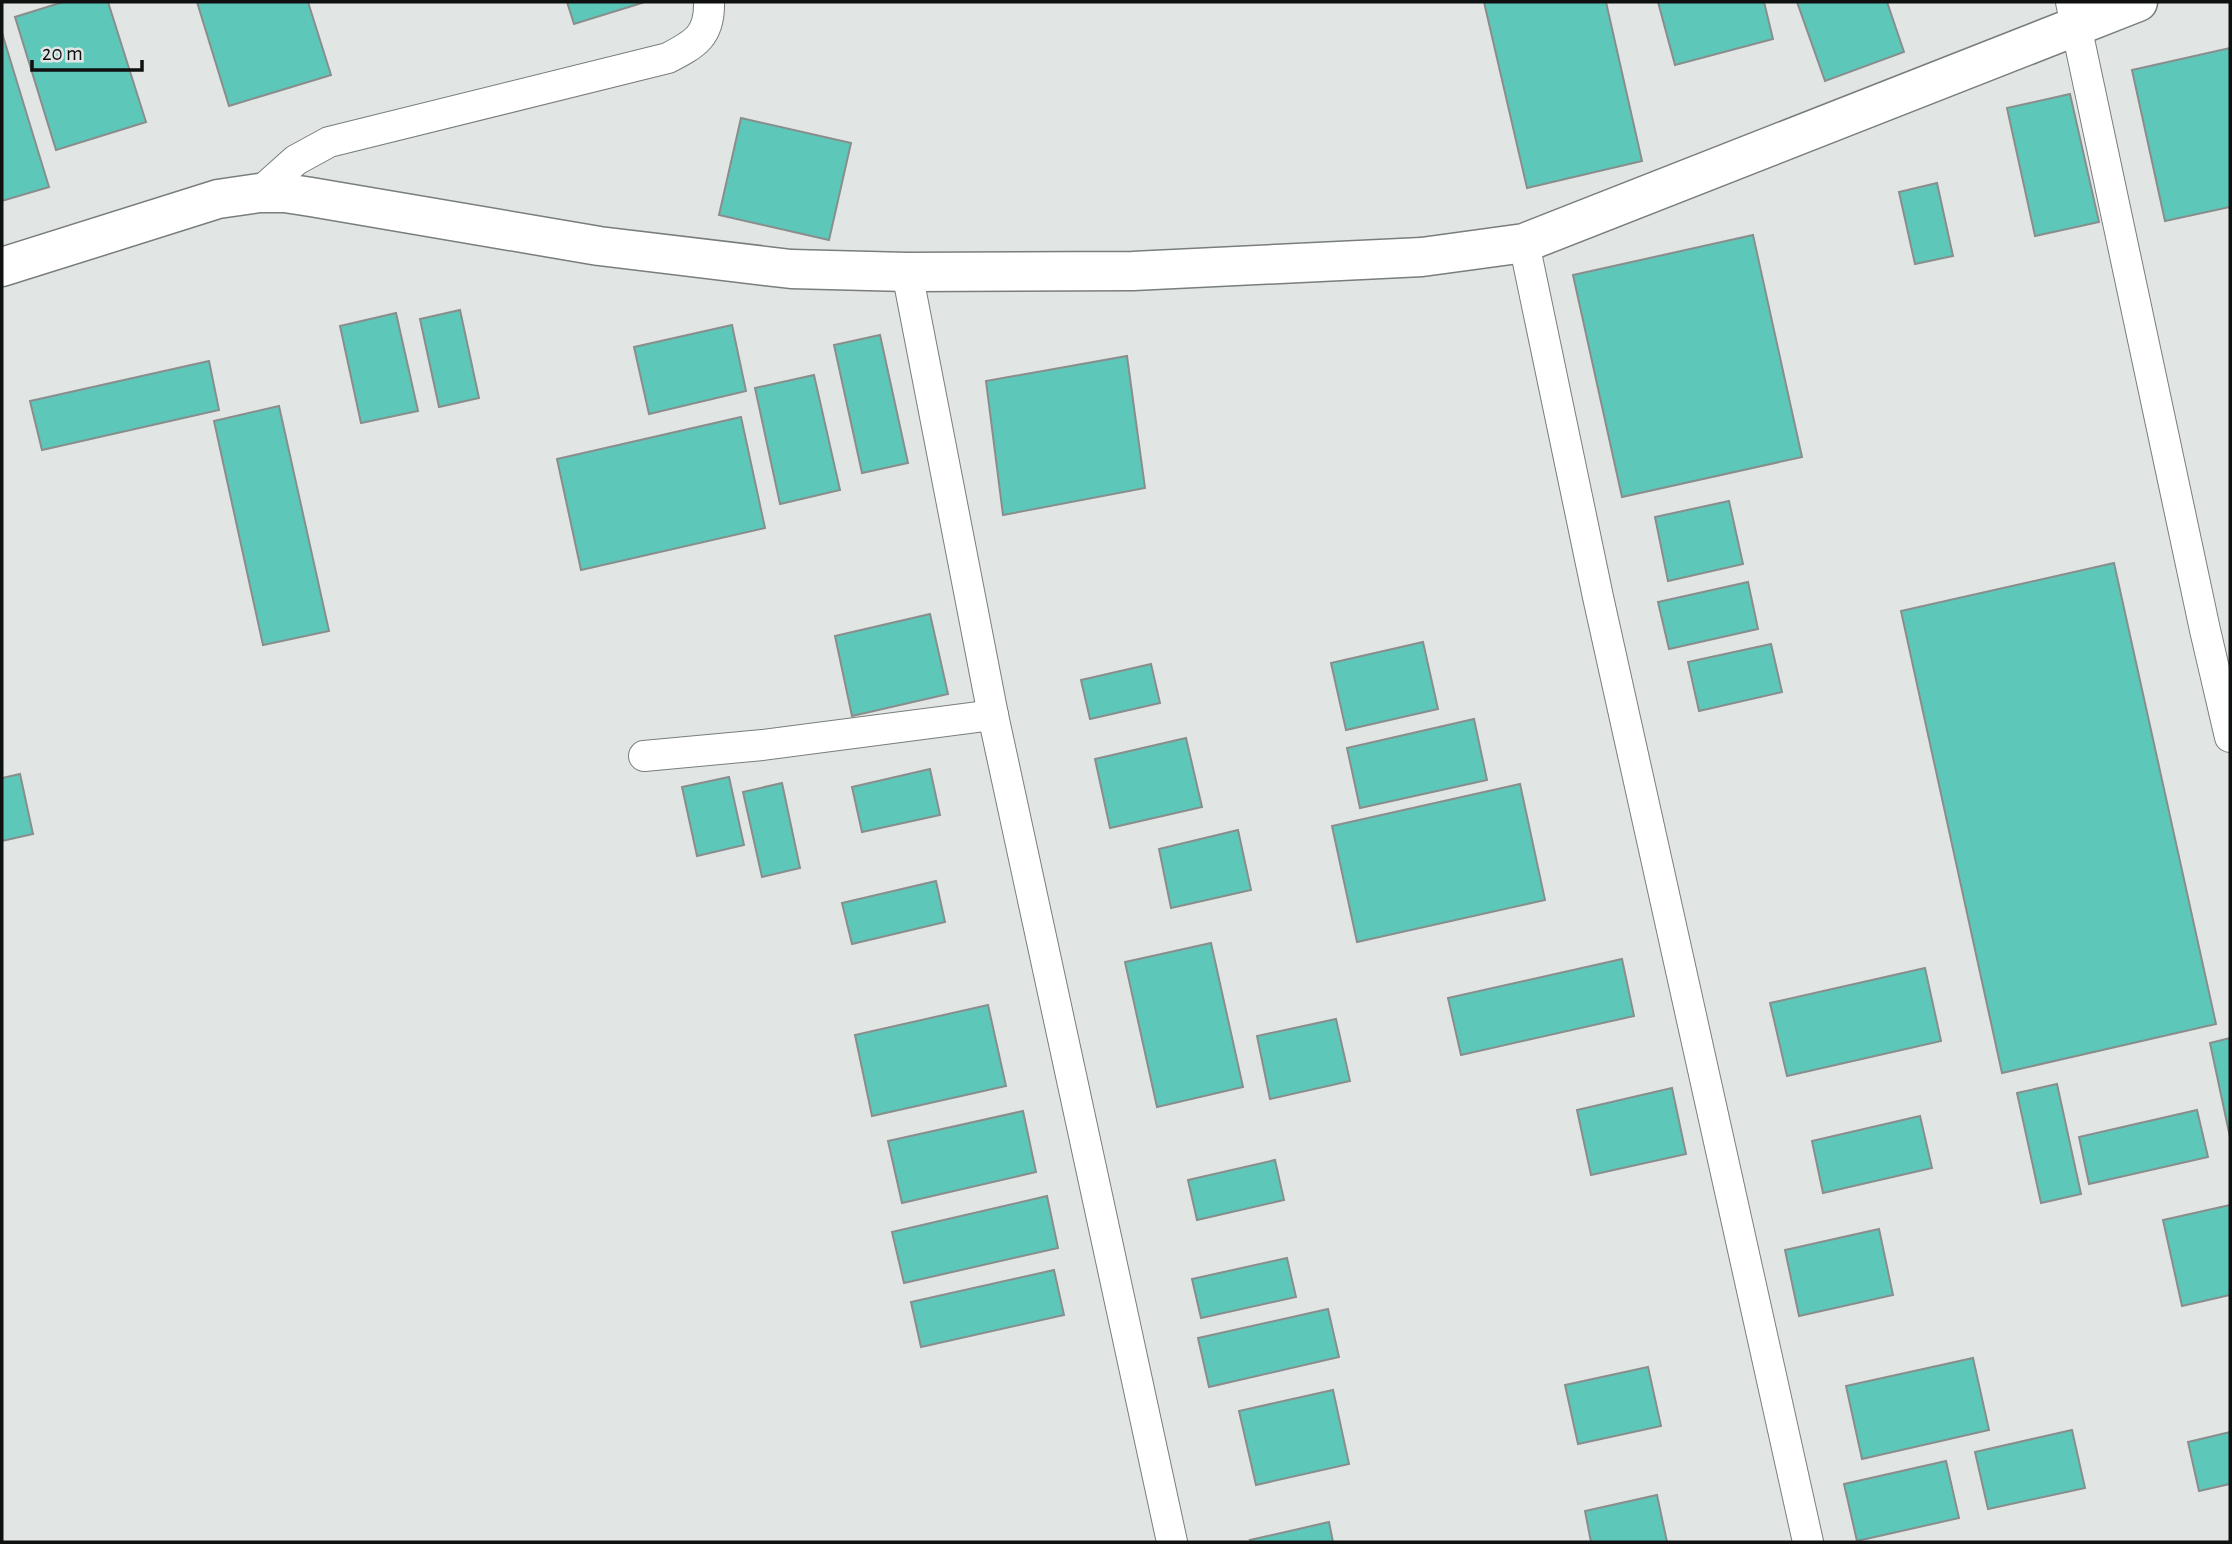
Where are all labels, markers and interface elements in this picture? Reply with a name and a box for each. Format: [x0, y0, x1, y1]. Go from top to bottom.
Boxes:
scale bar [32, 28, 142, 72]
text: 20 m [42, 43, 83, 64]

